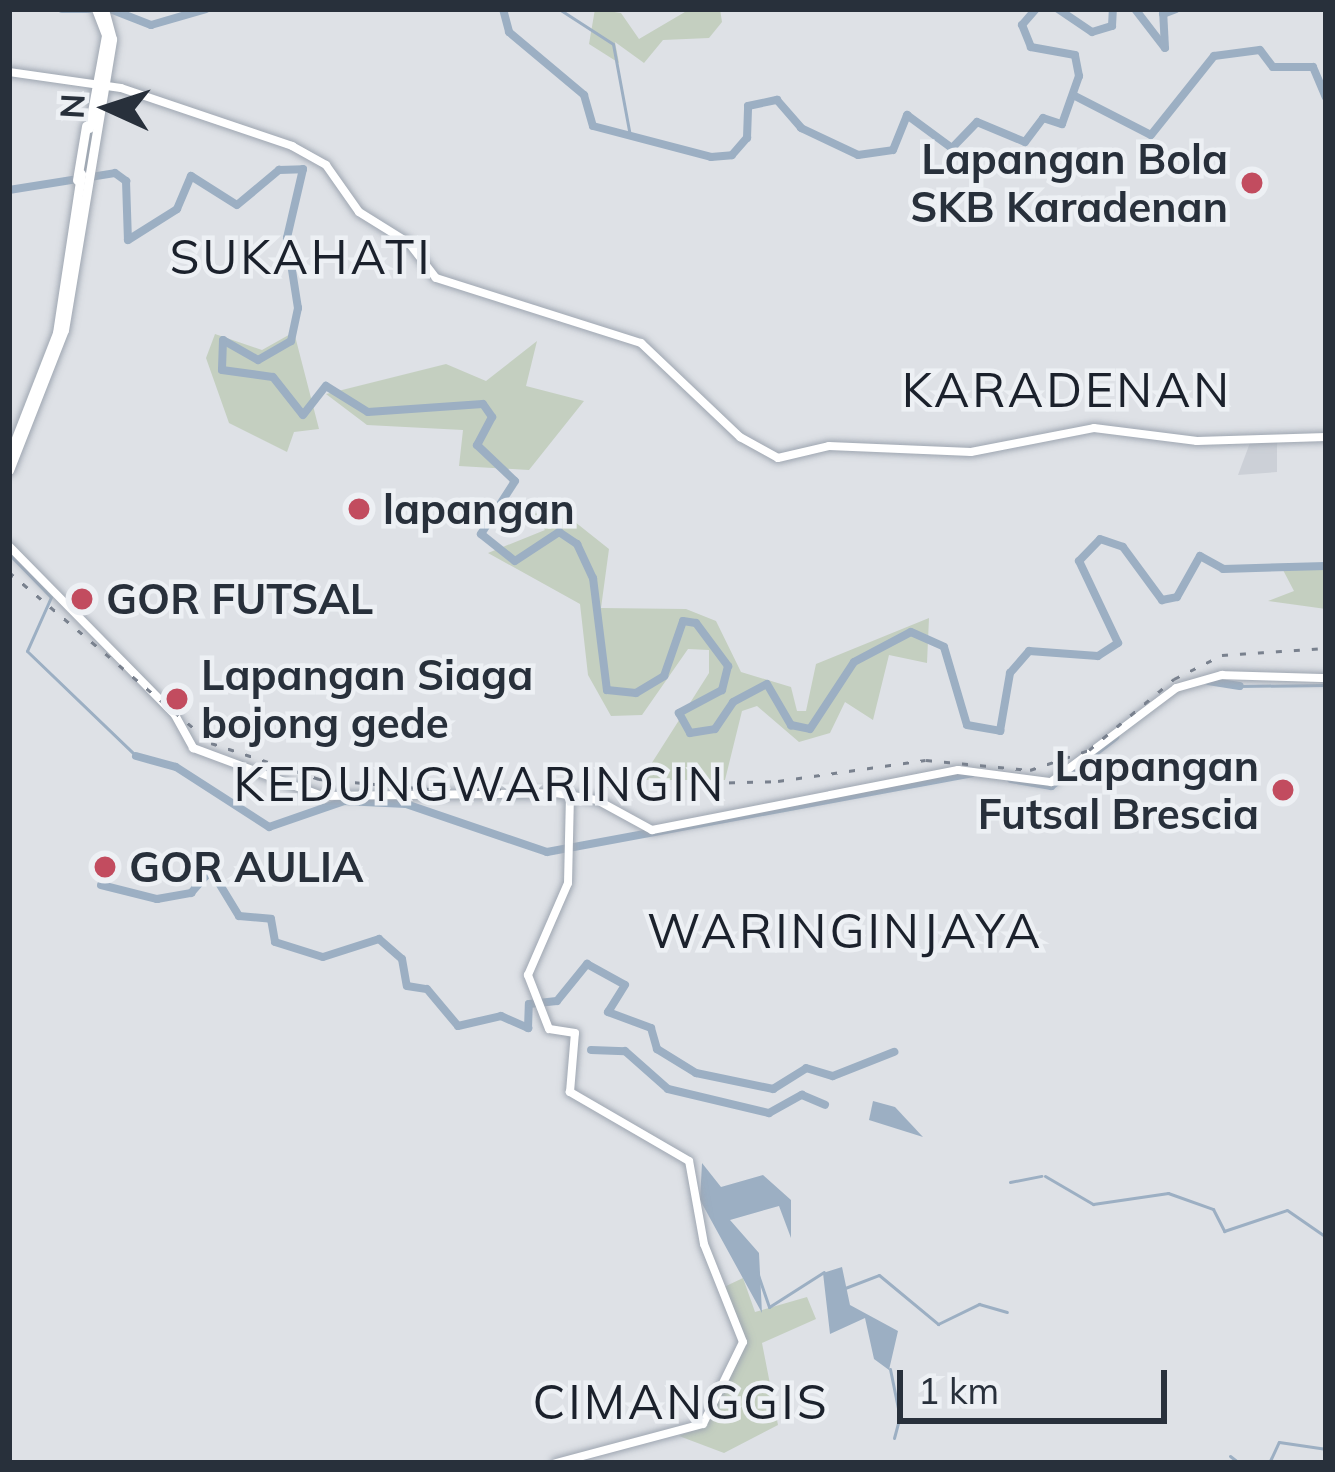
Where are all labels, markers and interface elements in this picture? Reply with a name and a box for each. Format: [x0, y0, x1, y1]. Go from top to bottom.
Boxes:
north arrow [48, 48, 168, 168]
text: N [50, 93, 93, 120]
place label: Lapangan Bola SKB Karadenan [910, 134, 1228, 232]
marker: Lapangan Bola SKB Karadenan [1239, 170, 1265, 196]
district label: SUKAHATI [169, 228, 433, 286]
district label: KARADENAN [902, 361, 1232, 419]
place label: lapangan [383, 484, 575, 534]
marker: lapangan [346, 496, 372, 522]
place label: GOR FUTSAL [106, 574, 373, 624]
marker: GOR FUTSAL [69, 586, 95, 612]
place label: Lapangan Siaga bojong gede [201, 650, 533, 748]
marker: Lapangan Siaga bojong gede [164, 686, 190, 712]
place label: Lapangan Futsal Brescia [978, 741, 1259, 840]
district label: KEDUNGWARINGIN [234, 755, 726, 813]
marker: Lapangan Futsal Brescia [1270, 777, 1296, 803]
place label: GOR AULIA [129, 842, 363, 892]
marker: GOR AULIA [92, 854, 118, 880]
district label: WARINGINJAYA [647, 902, 1043, 960]
scale bar [903, 1346, 1173, 1420]
text: 1 km [918, 1368, 999, 1413]
district label: CIMANGGIS [532, 1373, 830, 1431]

